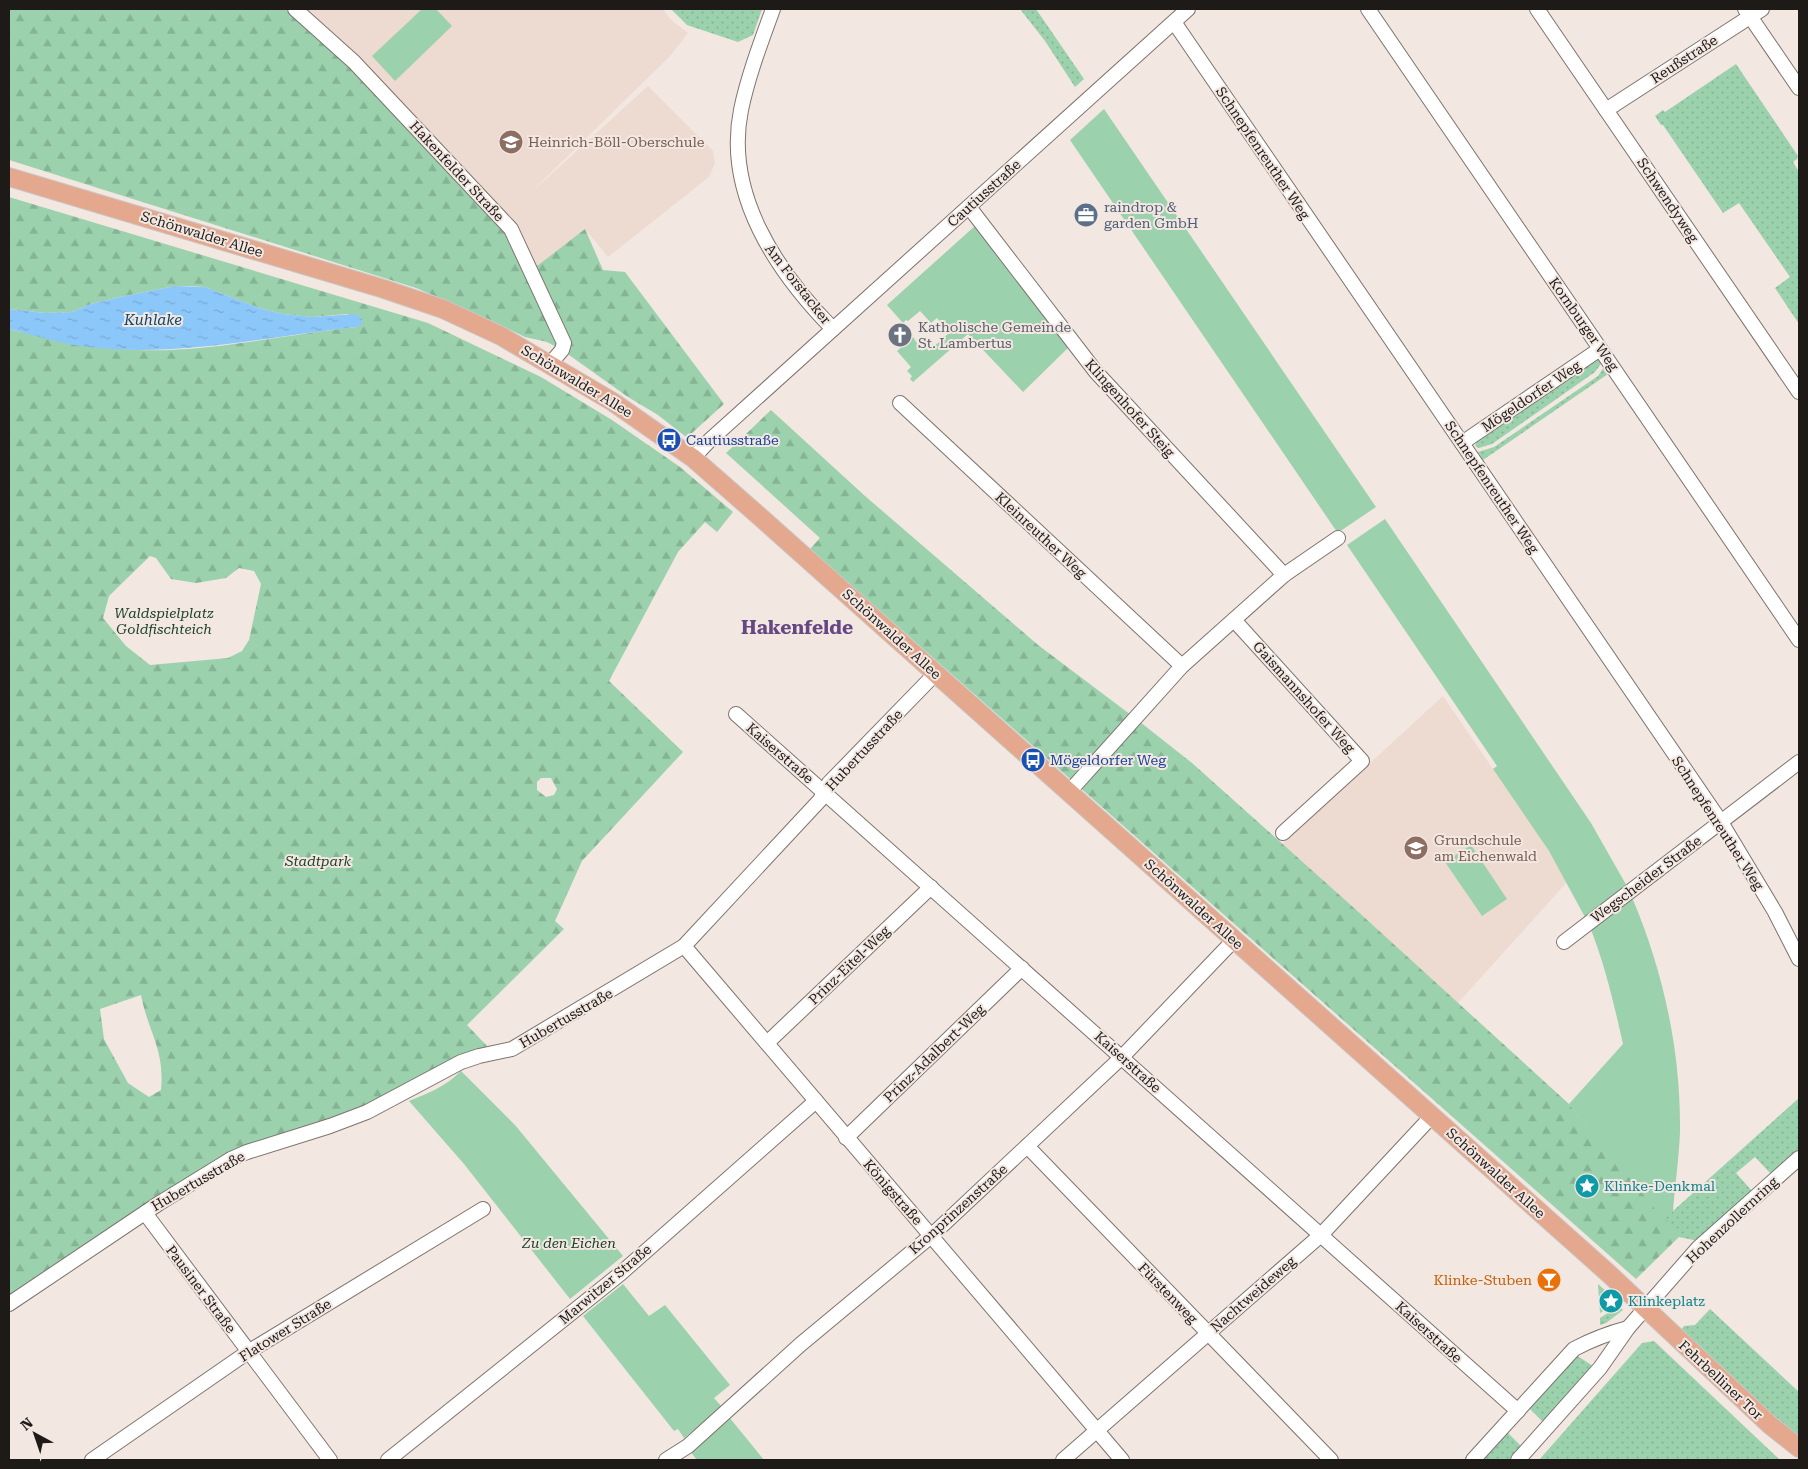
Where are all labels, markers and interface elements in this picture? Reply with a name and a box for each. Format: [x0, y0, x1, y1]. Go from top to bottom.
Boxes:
street label: Reußstraße [1648, 31, 1721, 86]
street label: Schnepfenreuther Weg [1213, 84, 1313, 222]
street label: Hakenfelder Straße [406, 118, 508, 225]
school or university icon: Heinrich-Böll-Oberschule [498, 129, 524, 155]
place label: Heinrich-Böll-Oberschule [528, 134, 705, 150]
street label: Schwendyweg [1634, 155, 1702, 245]
street label: Cautiusstraße [944, 156, 1024, 230]
place label: raindrop & garden GmbH [1104, 199, 1199, 231]
office icon: raindrop & garden GmbH [1073, 202, 1099, 228]
street label: Schönwalder Allee [139, 208, 265, 260]
street label: Am Forstacker [762, 241, 834, 327]
street label: Kornburger Weg [1546, 274, 1622, 374]
water label: Kuhlake [123, 311, 182, 329]
place label: Katholische Gemeinde St. Lambertus [918, 319, 1072, 351]
church icon: Katholische Gemeinde St. Lambertus [887, 322, 913, 348]
street label: Schönwalder Allee [519, 342, 636, 421]
street label: Klingenhofer Steig [1082, 356, 1178, 460]
street label: Mögeldorfer Weg [1478, 357, 1584, 435]
street label: Schnepfenreuther Weg [1442, 418, 1542, 556]
bus stop icon: Cautiusstraße [656, 427, 682, 453]
place label: Cautiusstraße [686, 432, 779, 448]
street label: Kleinreuther Weg [992, 489, 1090, 581]
street label: Schönwalder Allee [840, 586, 945, 683]
park label: Waldspielplatz Goldfischteich [114, 605, 214, 637]
district label: Hakenfelde [741, 616, 853, 639]
street label: Gaismannshofer Weg [1250, 638, 1358, 756]
street label: Hubertusstraße [822, 706, 906, 794]
street label: Kaiserstraße [743, 720, 817, 787]
bus stop icon: Mögeldorfer Weg [1020, 747, 1046, 773]
place label: Mögeldorfer Weg [1050, 752, 1166, 768]
street label: Schnepfenreuther Weg [1669, 753, 1767, 893]
place label: Grundschule am Eichenwald [1434, 832, 1537, 864]
street label: Wegscheider Straße [1588, 832, 1705, 926]
school or university icon: Grundschule am Eichenwald [1403, 835, 1429, 861]
park label: Stadtpark [284, 853, 351, 869]
street label: Schönwalder Allee [1142, 856, 1247, 953]
street label: Prinz-Eitel-Weg [805, 922, 893, 1008]
street label: Hubertusstraße [517, 985, 616, 1051]
street label: Prinz-Adalbert-Weg [880, 1001, 988, 1105]
street label: Kaiserstraße [1092, 1028, 1165, 1096]
street label: Schönwalder Allee [1444, 1125, 1549, 1222]
street label: Hubertusstraße [149, 1148, 248, 1214]
street label: Königstraße [860, 1156, 926, 1228]
street label: Kronprinzenstraße [906, 1160, 1011, 1257]
place icon: Klinke-Denkmal [1574, 1173, 1600, 1199]
street label: Hohenzollernring [1683, 1173, 1781, 1267]
place label: Klinke-Denkmal [1604, 1178, 1716, 1194]
park label: Zu den Eichen [521, 1235, 616, 1251]
street label: Marwitzer Straße [556, 1241, 655, 1327]
street label: Pausiner Straße [163, 1242, 239, 1336]
street label: Nachtweideweg [1207, 1253, 1299, 1335]
street label: Fürstenweg [1135, 1259, 1201, 1327]
bar icon: Klinke-Stuben [1536, 1267, 1562, 1293]
place label: Klinke-Stuben [1434, 1272, 1532, 1288]
place icon: Klinkeplatz [1598, 1288, 1624, 1314]
place label: Klinkeplatz [1628, 1293, 1705, 1309]
street label: Flatower Straße [236, 1295, 334, 1365]
street label: Kaiserstraße [1393, 1298, 1466, 1366]
street label: Fehrbelliner Tor [1676, 1337, 1766, 1423]
north arrow [10, 1409, 60, 1459]
text: N [17, 1414, 36, 1434]

